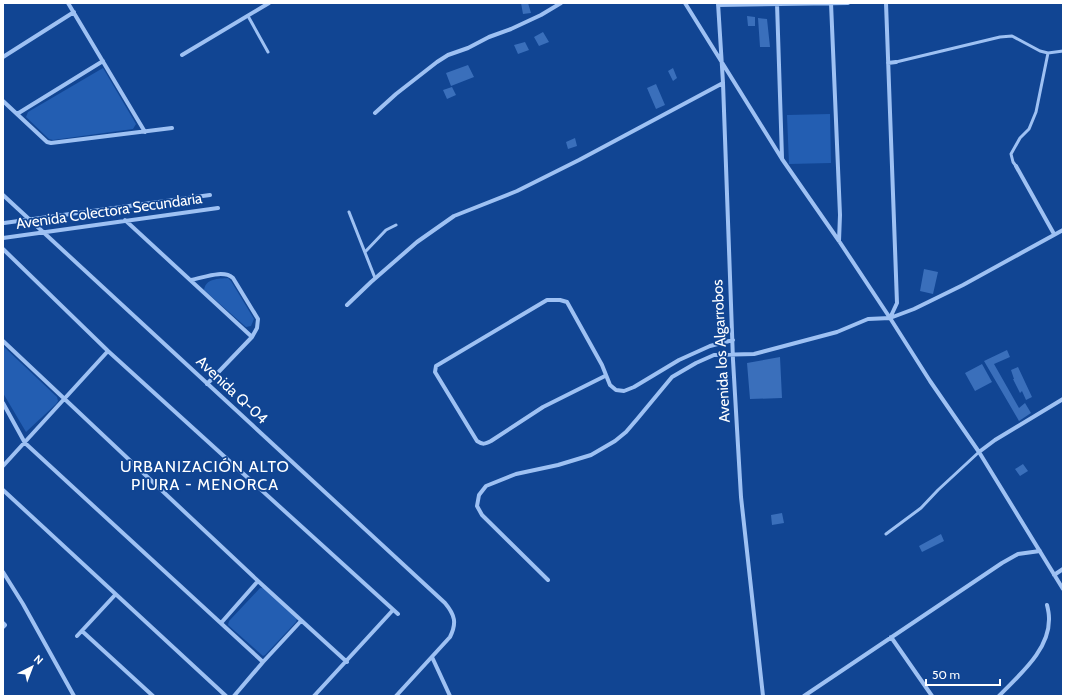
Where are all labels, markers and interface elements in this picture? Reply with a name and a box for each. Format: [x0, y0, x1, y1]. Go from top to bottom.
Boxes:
street label: Avenida Colectora Secundaria [15, 189, 204, 233]
street label: Avenida los Algarrobos [708, 279, 734, 423]
street label: Avenida Q-04 [193, 352, 272, 428]
district label: URBANIZACIÓN ALTO PIURA - MENORCA [120, 457, 290, 494]
north arrow [12, 647, 52, 687]
text: N [31, 652, 46, 667]
scale bar [926, 661, 1000, 687]
text: 50 m [932, 667, 960, 682]

